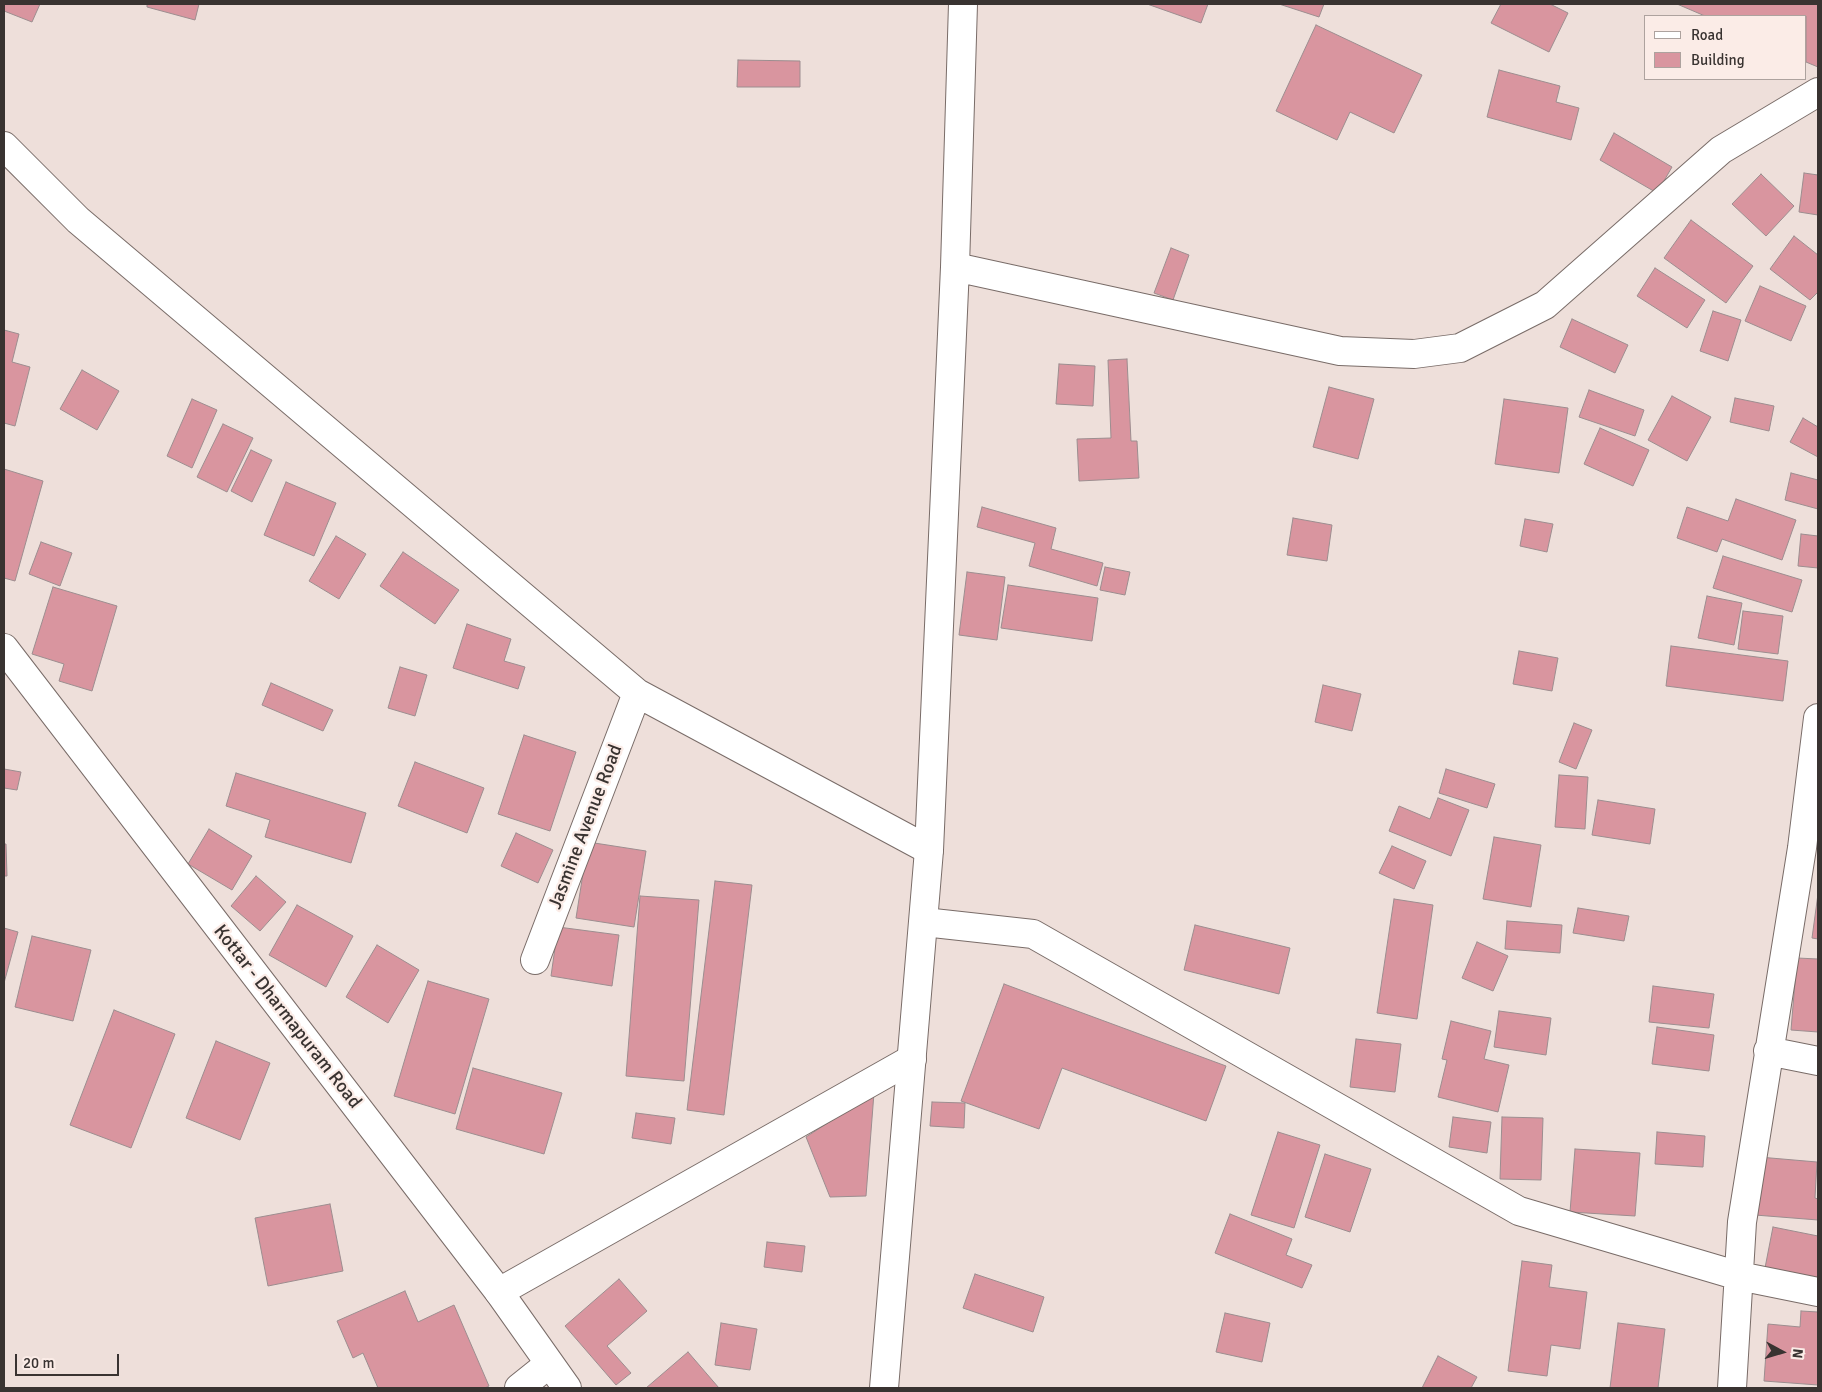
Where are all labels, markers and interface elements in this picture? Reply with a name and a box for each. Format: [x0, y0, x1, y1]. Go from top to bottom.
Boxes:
legend [1644, 15, 1807, 80]
text: Road [1691, 26, 1723, 44]
text: Building [1691, 51, 1745, 69]
street label: Jasmine Avenue Road [544, 741, 628, 913]
street label: Kottar - Dharmapuram Road [208, 921, 366, 1113]
north arrow [1757, 1327, 1807, 1377]
scale bar [18, 1344, 121, 1376]
text: N [1788, 1348, 1806, 1359]
text: 20 m [23, 1354, 54, 1372]

